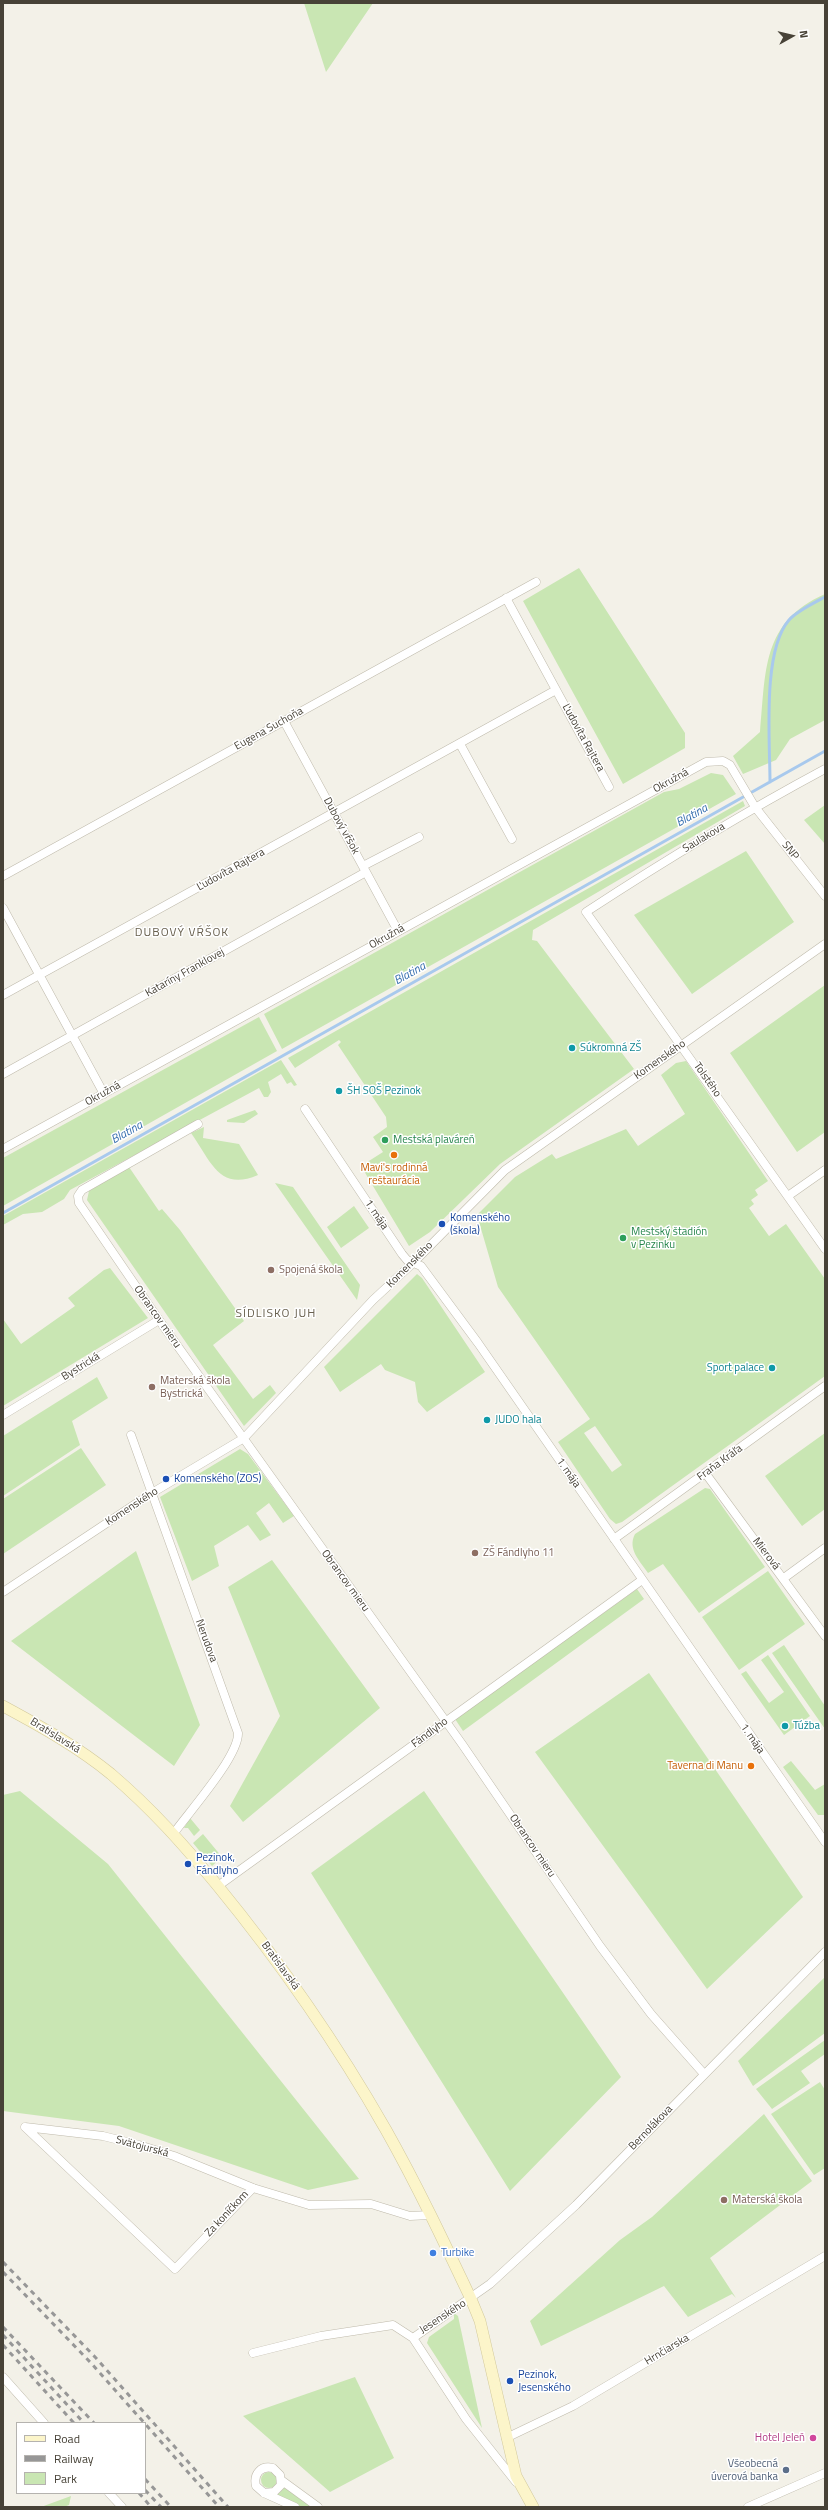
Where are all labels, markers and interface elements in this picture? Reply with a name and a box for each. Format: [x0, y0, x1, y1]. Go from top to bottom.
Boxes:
north arrow [772, 16, 812, 56]
text: N [795, 29, 812, 39]
street label: Ľudovíta Rajtera [559, 702, 607, 774]
street label: Eugena Suchoňa [232, 705, 306, 753]
street label: Okružná [651, 766, 691, 796]
street label: Dubový vŕšok [320, 795, 362, 857]
water label: Blatina [674, 802, 710, 830]
street label: Saulakova [680, 820, 728, 856]
street label: SNP [779, 839, 801, 863]
street label: Ľudovíta Rajtera [195, 846, 267, 894]
street label: Okružná [367, 922, 407, 952]
district label: DUBOVÝ VŔŠOK [135, 926, 229, 940]
street label: Kataríny Franklovej [143, 946, 227, 1000]
water label: Blatina [392, 960, 428, 988]
street label: Komenského [632, 1037, 688, 1083]
place label: Súkromná ZŠ [580, 1041, 641, 1055]
marker: Súkromná ZŠ [567, 1043, 577, 1053]
street label: Tolstého [690, 1060, 724, 1100]
street label: Okružná [83, 1079, 123, 1109]
place label: ŠH SOŠ Pezinok [347, 1084, 421, 1098]
marker: ŠH SOŠ Pezinok [334, 1086, 344, 1096]
water label: Blatina [109, 1119, 145, 1147]
place label: Mestská plaváreň [393, 1133, 475, 1147]
marker: Mestská plaváreň [380, 1135, 390, 1145]
marker: Mavi's rodinná reštaurácia [389, 1150, 399, 1160]
place label: Mavi's rodinná reštaurácia [360, 1161, 428, 1187]
street label: 1. mája [361, 1197, 391, 1233]
place label: Komenského (škola) [450, 1211, 510, 1237]
marker: Komenského (škola) [437, 1219, 447, 1229]
place label: Mestský štadión v Pezinku [631, 1225, 707, 1251]
marker: Mestský štadión v Pezinku [618, 1233, 628, 1243]
street label: Komenského [384, 1239, 436, 1291]
place label: Spojená škola [279, 1263, 342, 1277]
marker: Spojená škola [266, 1265, 276, 1275]
street label: Obrancov mieru [131, 1283, 183, 1351]
district label: SÍDLISKO JUH [236, 1307, 316, 1321]
street label: Bystrická [59, 1350, 103, 1384]
place label: Sport palace [707, 1361, 764, 1375]
marker: Sport palace [767, 1363, 777, 1373]
place label: Materská škola Bystrická [160, 1374, 230, 1400]
marker: Materská škola Bystrická [147, 1382, 157, 1392]
place label: JUDO hala [495, 1413, 542, 1427]
marker: JUDO hala [482, 1415, 492, 1425]
street label: Fraňa Kráľa [695, 1442, 745, 1484]
street label: 1. mája [553, 1455, 583, 1491]
place label: Komenského (ZOS) [174, 1472, 261, 1486]
marker: Komenského (ZOS) [161, 1474, 171, 1484]
street label: Komenského [103, 1485, 161, 1529]
street label: Mierová [749, 1535, 783, 1573]
place label: ZŠ Fándlyho 11 [483, 1546, 554, 1560]
street label: Obrancov mieru [318, 1547, 372, 1615]
marker: ZŠ Fándlyho 11 [470, 1548, 480, 1558]
street label: Nerudova [192, 1618, 220, 1664]
street label: Bratislavská [28, 1715, 82, 1757]
street label: Fándlyho [409, 1715, 451, 1751]
place label: Túžba [793, 1719, 820, 1733]
street label: 1. mája [737, 1721, 767, 1757]
marker: Túžba [780, 1721, 790, 1731]
place label: Taverna di Manu [667, 1759, 743, 1773]
marker: Taverna di Manu [746, 1761, 756, 1771]
street label: Obrancov mieru [506, 1812, 558, 1880]
place label: Pezinok, Fándlyho [196, 1851, 238, 1877]
marker: Pezinok, Fándlyho [183, 1859, 193, 1869]
street label: Bratislavská [258, 1939, 302, 1993]
street label: Bernolákova [626, 2103, 676, 2153]
street label: Svätojurská [114, 2134, 170, 2160]
street label: Za koníčkom [202, 2188, 252, 2240]
place label: Materská škola [732, 2193, 802, 2207]
marker: Materská škola [719, 2195, 729, 2205]
place label: Turbike [441, 2246, 474, 2260]
marker: Turbike [428, 2248, 438, 2258]
street label: Jesenského [417, 2297, 469, 2337]
street label: Hrnčiarska [642, 2332, 692, 2368]
place label: Pezinok, Jesenského [518, 2368, 571, 2394]
marker: Pezinok, Jesenského [505, 2376, 515, 2386]
legend [16, 2422, 146, 2494]
text: Road [54, 2429, 80, 2448]
place label: Hotel Jeleň [755, 2431, 805, 2445]
marker: Hotel Jeleň [808, 2433, 818, 2443]
text: Railway [54, 2449, 94, 2468]
place label: Všeobecná úverová banka [711, 2457, 778, 2483]
marker: Všeobecná úverová banka [781, 2465, 791, 2475]
text: Park [54, 2469, 77, 2488]

